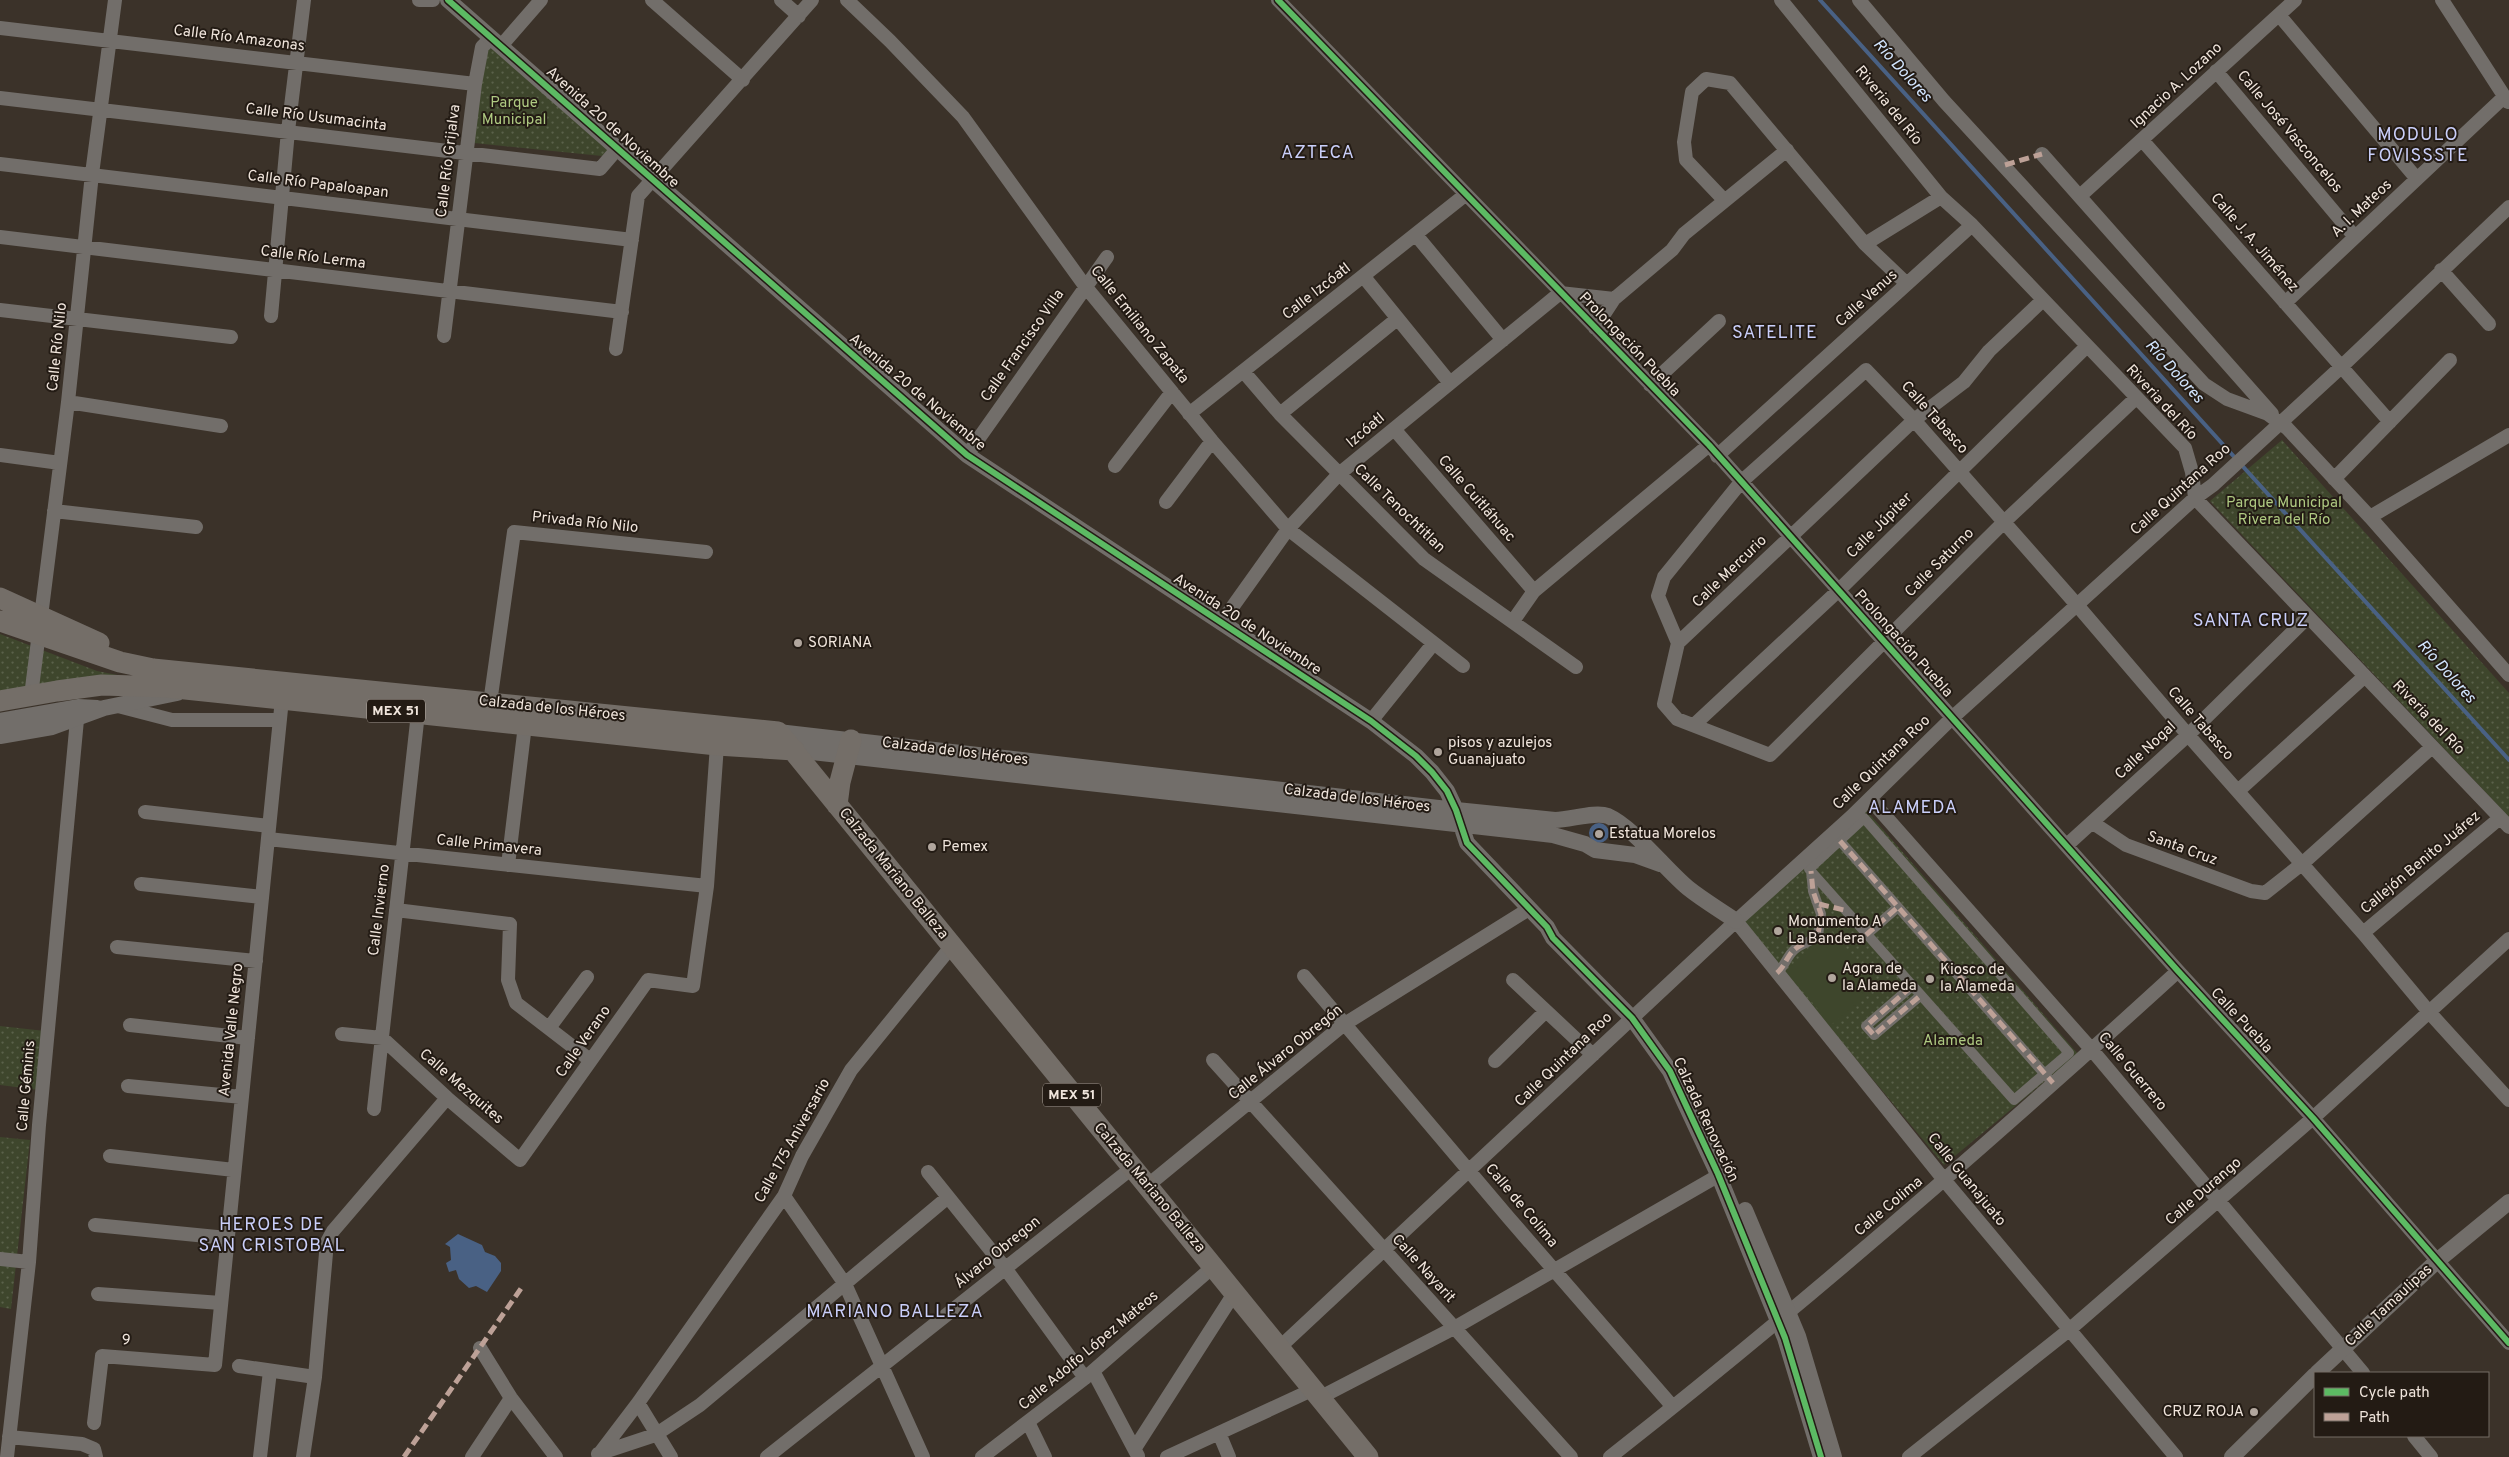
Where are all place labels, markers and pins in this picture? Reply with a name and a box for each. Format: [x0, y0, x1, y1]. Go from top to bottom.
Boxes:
place label: SORIANA [808, 634, 872, 653]
marker: SORIANA [792, 637, 804, 649]
place label: pisos y azulejos Guanajuato [1448, 734, 1552, 770]
marker: pisos y azulejos Guanajuato [1432, 746, 1444, 758]
place label: Estatua Morelos [1609, 825, 1716, 844]
marker: Estatua Morelos [1593, 828, 1605, 840]
place label: Pemex [942, 838, 988, 857]
marker: Pemex [926, 841, 938, 853]
place label: Monumento A La Bandera [1788, 913, 1882, 949]
marker: Monumento A La Bandera [1772, 925, 1784, 937]
place label: Agora de la Alameda [1842, 960, 1917, 996]
place label: Kiosco de la Alameda [1940, 961, 2015, 997]
marker: Agora de la Alameda [1826, 972, 1838, 984]
marker: Kiosco de la Alameda [1924, 973, 1936, 985]
place label: CRUZ ROJA [2163, 1403, 2244, 1422]
marker: CRUZ ROJA [2248, 1406, 2260, 1418]

